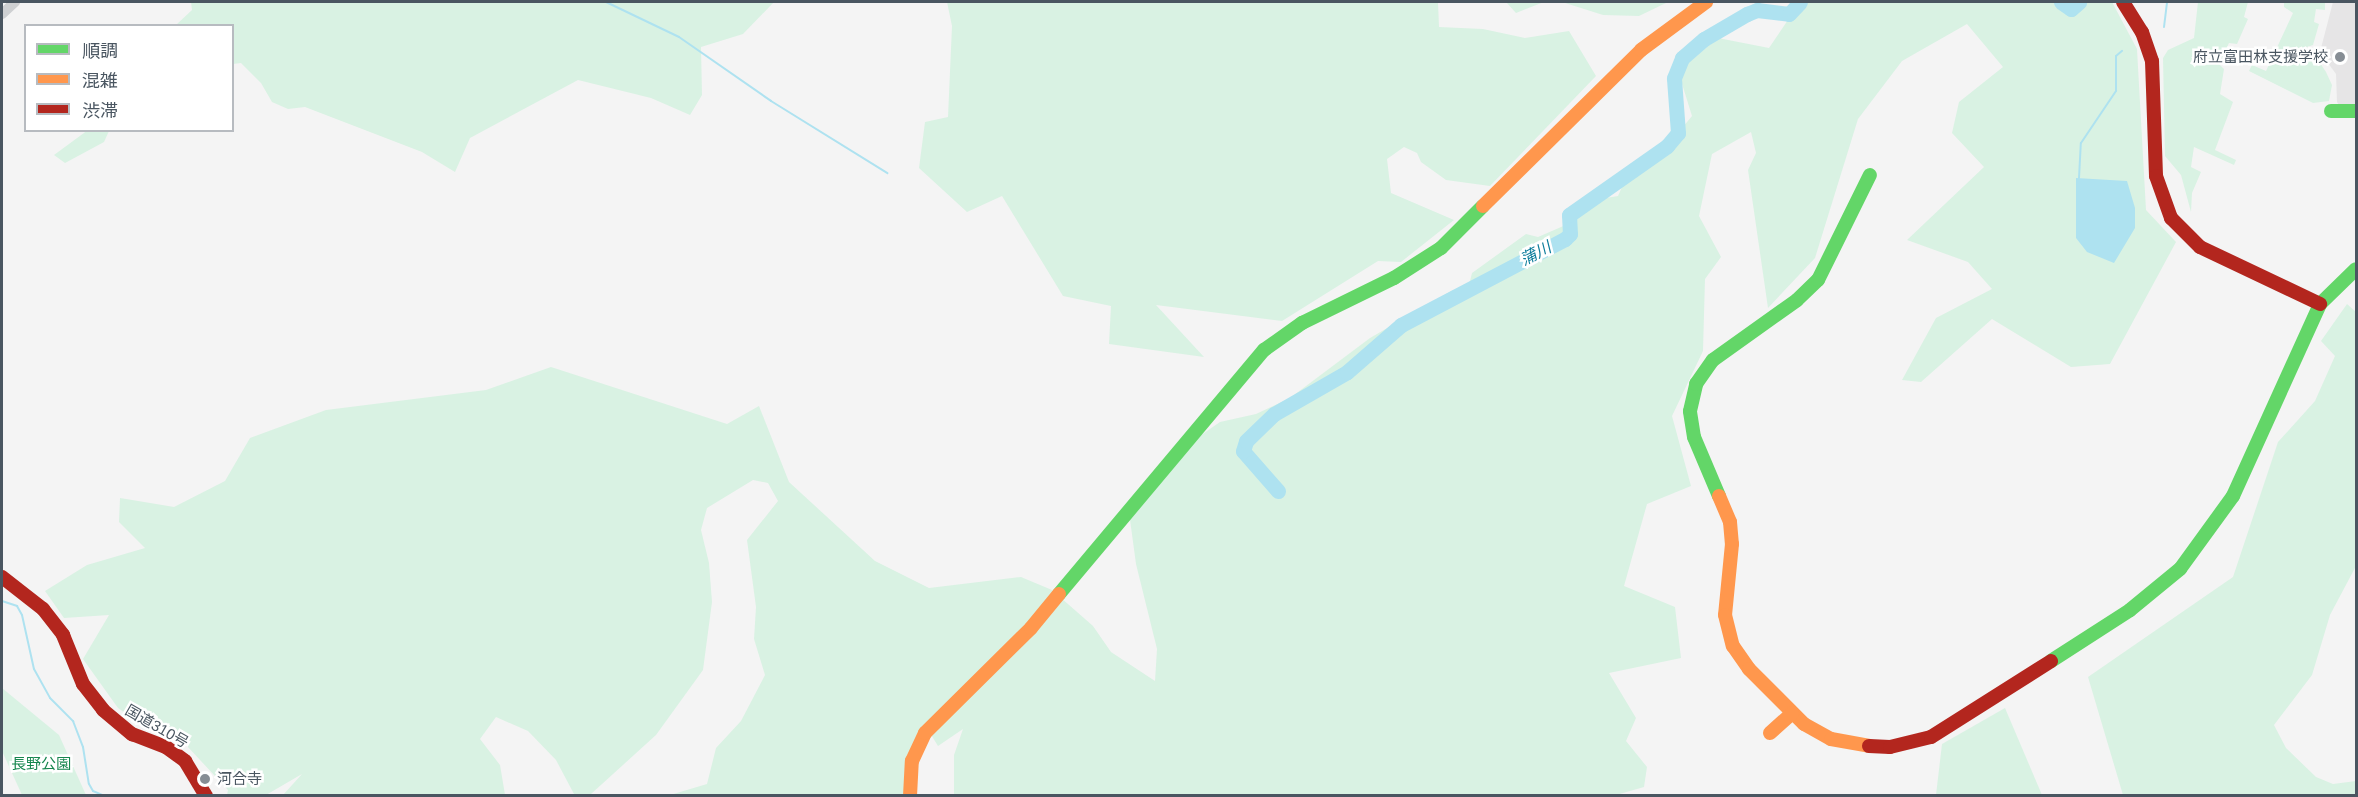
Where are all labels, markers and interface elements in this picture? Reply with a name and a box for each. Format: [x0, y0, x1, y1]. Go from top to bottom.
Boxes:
legend [24, 24, 234, 132]
text: 順調 [82, 41, 118, 61]
place label: 府立富田林支援学校 [2193, 48, 2328, 66]
marker: 府立富田林支援学校 [2333, 50, 2347, 64]
text: 混雑 [82, 71, 118, 91]
text: 渋滞 [82, 101, 118, 121]
water label: 蒲川 [1517, 238, 1555, 270]
street label: 国道310号 [122, 701, 192, 751]
park label: 長野公園 [11, 755, 71, 773]
place label: 河合寺 [217, 770, 262, 788]
marker: 河合寺 [198, 772, 212, 786]

